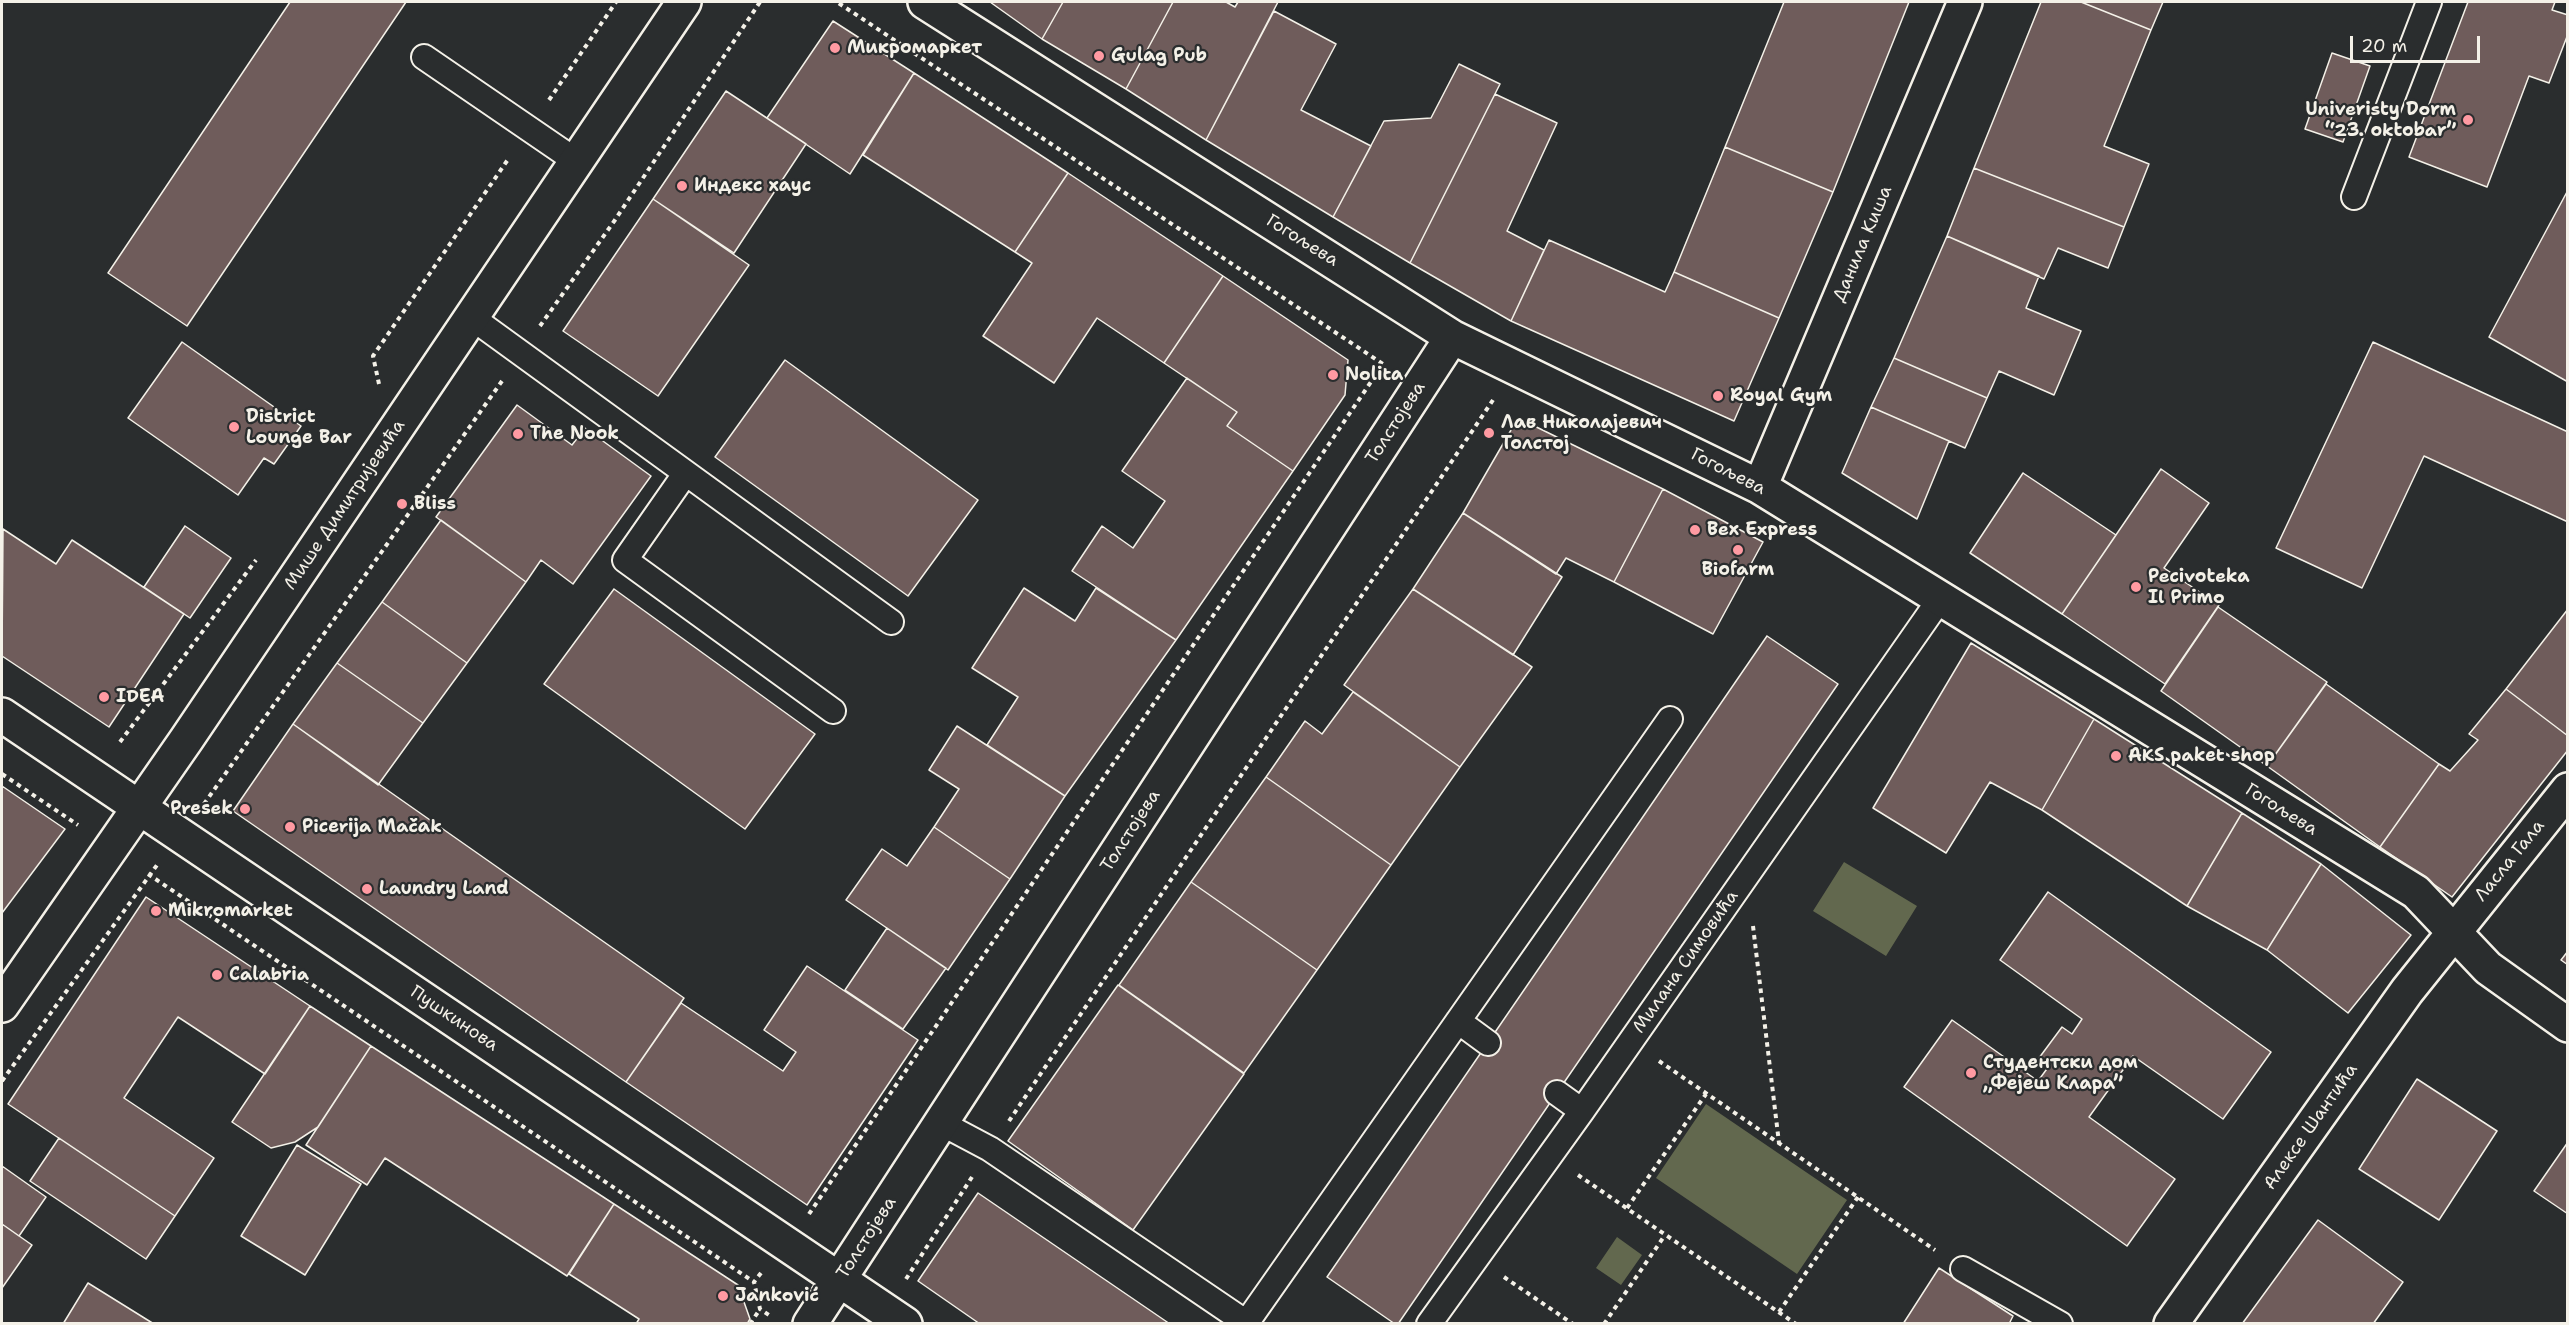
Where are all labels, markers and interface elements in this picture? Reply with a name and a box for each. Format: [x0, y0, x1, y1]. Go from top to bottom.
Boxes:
scale bar [2353, 24, 2484, 62]
text: 20 m [2361, 34, 2407, 58]
place label: Микромаркет [847, 37, 982, 59]
marker: Микромаркет [828, 41, 842, 55]
place label: Gulag Pub [1111, 45, 1207, 67]
marker: Gulag Pub [1092, 49, 1106, 63]
place label: Univeristy Dorm “23. oktobar” [2305, 99, 2456, 142]
marker: Univeristy Dorm “23. oktobar” [2461, 113, 2475, 127]
place label: Индекс хаус [694, 175, 811, 197]
marker: Индекс хаус [675, 179, 689, 193]
street label: Данила Киша [1829, 183, 1897, 305]
street label: Гогољева [1262, 210, 1342, 272]
place label: Nolita [1345, 364, 1403, 386]
marker: Nolita [1326, 368, 1340, 382]
street label: Толстојева [1362, 378, 1430, 468]
place label: Royal Gym [1730, 385, 1832, 407]
marker: Royal Gym [1711, 389, 1725, 403]
place label: District Lounge Bar [246, 406, 352, 448]
place label: Лав Николајевич Толстој [1501, 412, 1662, 454]
street label: Мише Димитријевића [280, 416, 410, 594]
marker: District Lounge Bar [227, 420, 241, 434]
place label: The Nook [530, 423, 619, 445]
marker: Лав Николајевич Толстој [1482, 426, 1496, 440]
marker: The Nook [511, 427, 525, 441]
street label: Гогољева [1687, 444, 1769, 500]
place label: Bliss [414, 493, 456, 515]
marker: Bliss [395, 497, 409, 511]
place label: Bex Express [1707, 519, 1817, 541]
marker: Bex Express [1688, 523, 1702, 537]
marker: Biofarm [1731, 543, 1745, 557]
place label: Biofarm [1702, 559, 1774, 581]
place label: Pecivoteka Il Primo [2148, 566, 2250, 608]
marker: Pecivoteka Il Primo [2129, 580, 2143, 594]
place label: IDEA [116, 686, 164, 708]
marker: IDEA [97, 690, 111, 704]
place label: AKS paket shop [2128, 745, 2275, 767]
marker: AKS paket shop [2109, 749, 2123, 763]
street label: Гогољева [2241, 779, 2321, 841]
street label: Толстојева [1097, 786, 1165, 876]
place label: Presek [170, 798, 233, 820]
marker: Presek [238, 802, 252, 816]
place label: Picerija Mačak [302, 816, 442, 838]
street label: Ласла Гала [2471, 816, 2549, 906]
marker: Picerija Mačak [283, 820, 297, 834]
place label: Laundry Land [379, 878, 509, 900]
marker: Laundry Land [360, 882, 374, 896]
street label: Милана Симовића [1629, 886, 1743, 1038]
place label: Mikromarket [168, 900, 293, 922]
marker: Mikromarket [149, 904, 163, 918]
place label: Calabria [229, 964, 309, 986]
marker: Calabria [210, 968, 224, 982]
street label: Пушкинова [406, 982, 502, 1056]
place label: Студентски дом „Фејеш Клара” [1983, 1052, 2138, 1094]
street label: Алексе Шантића [2259, 1060, 2363, 1194]
marker: Студентски дом „Фејеш Клара” [1964, 1066, 1978, 1080]
street label: Толстојева [833, 1193, 901, 1283]
place label: Janković [735, 1285, 819, 1307]
marker: Janković [716, 1289, 730, 1303]

